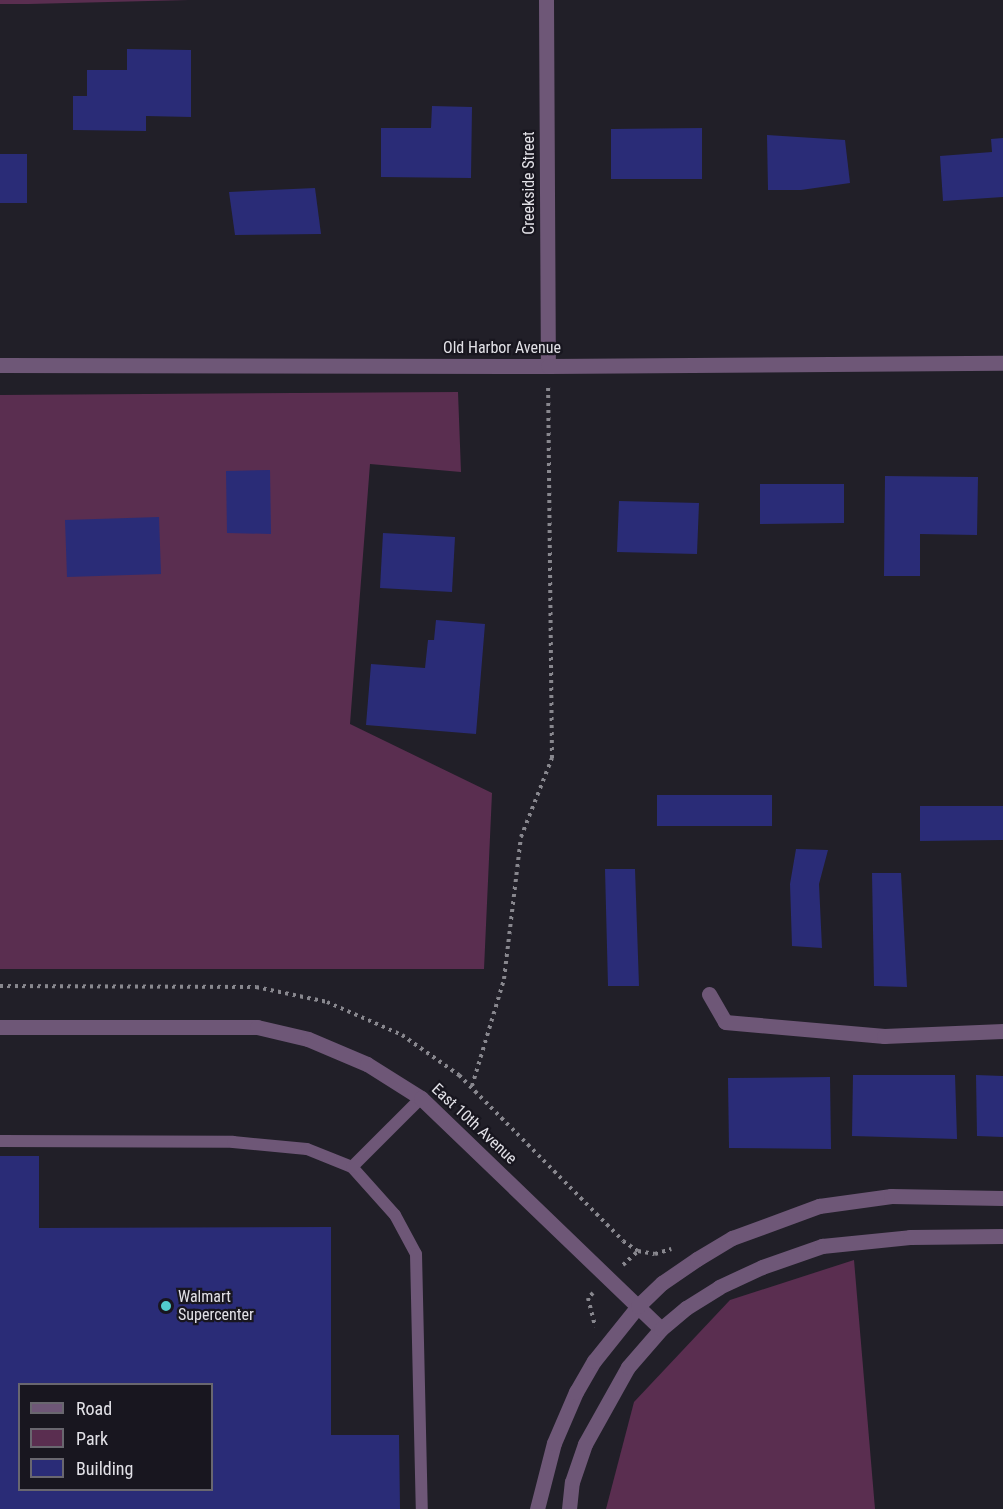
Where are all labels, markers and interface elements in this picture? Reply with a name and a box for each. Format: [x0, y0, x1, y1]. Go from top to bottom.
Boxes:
street label: Creekside Street [519, 131, 539, 235]
street label: Old Harbor Avenue [443, 338, 561, 358]
street label: East 10th Avenue [427, 1080, 521, 1168]
place label: Walmart Supercenter [178, 1287, 254, 1325]
marker: Walmart Supercenter [159, 1299, 173, 1313]
legend [18, 1383, 213, 1491]
text: Road [76, 1398, 112, 1419]
text: Park [76, 1428, 108, 1449]
text: Building [76, 1458, 133, 1479]

